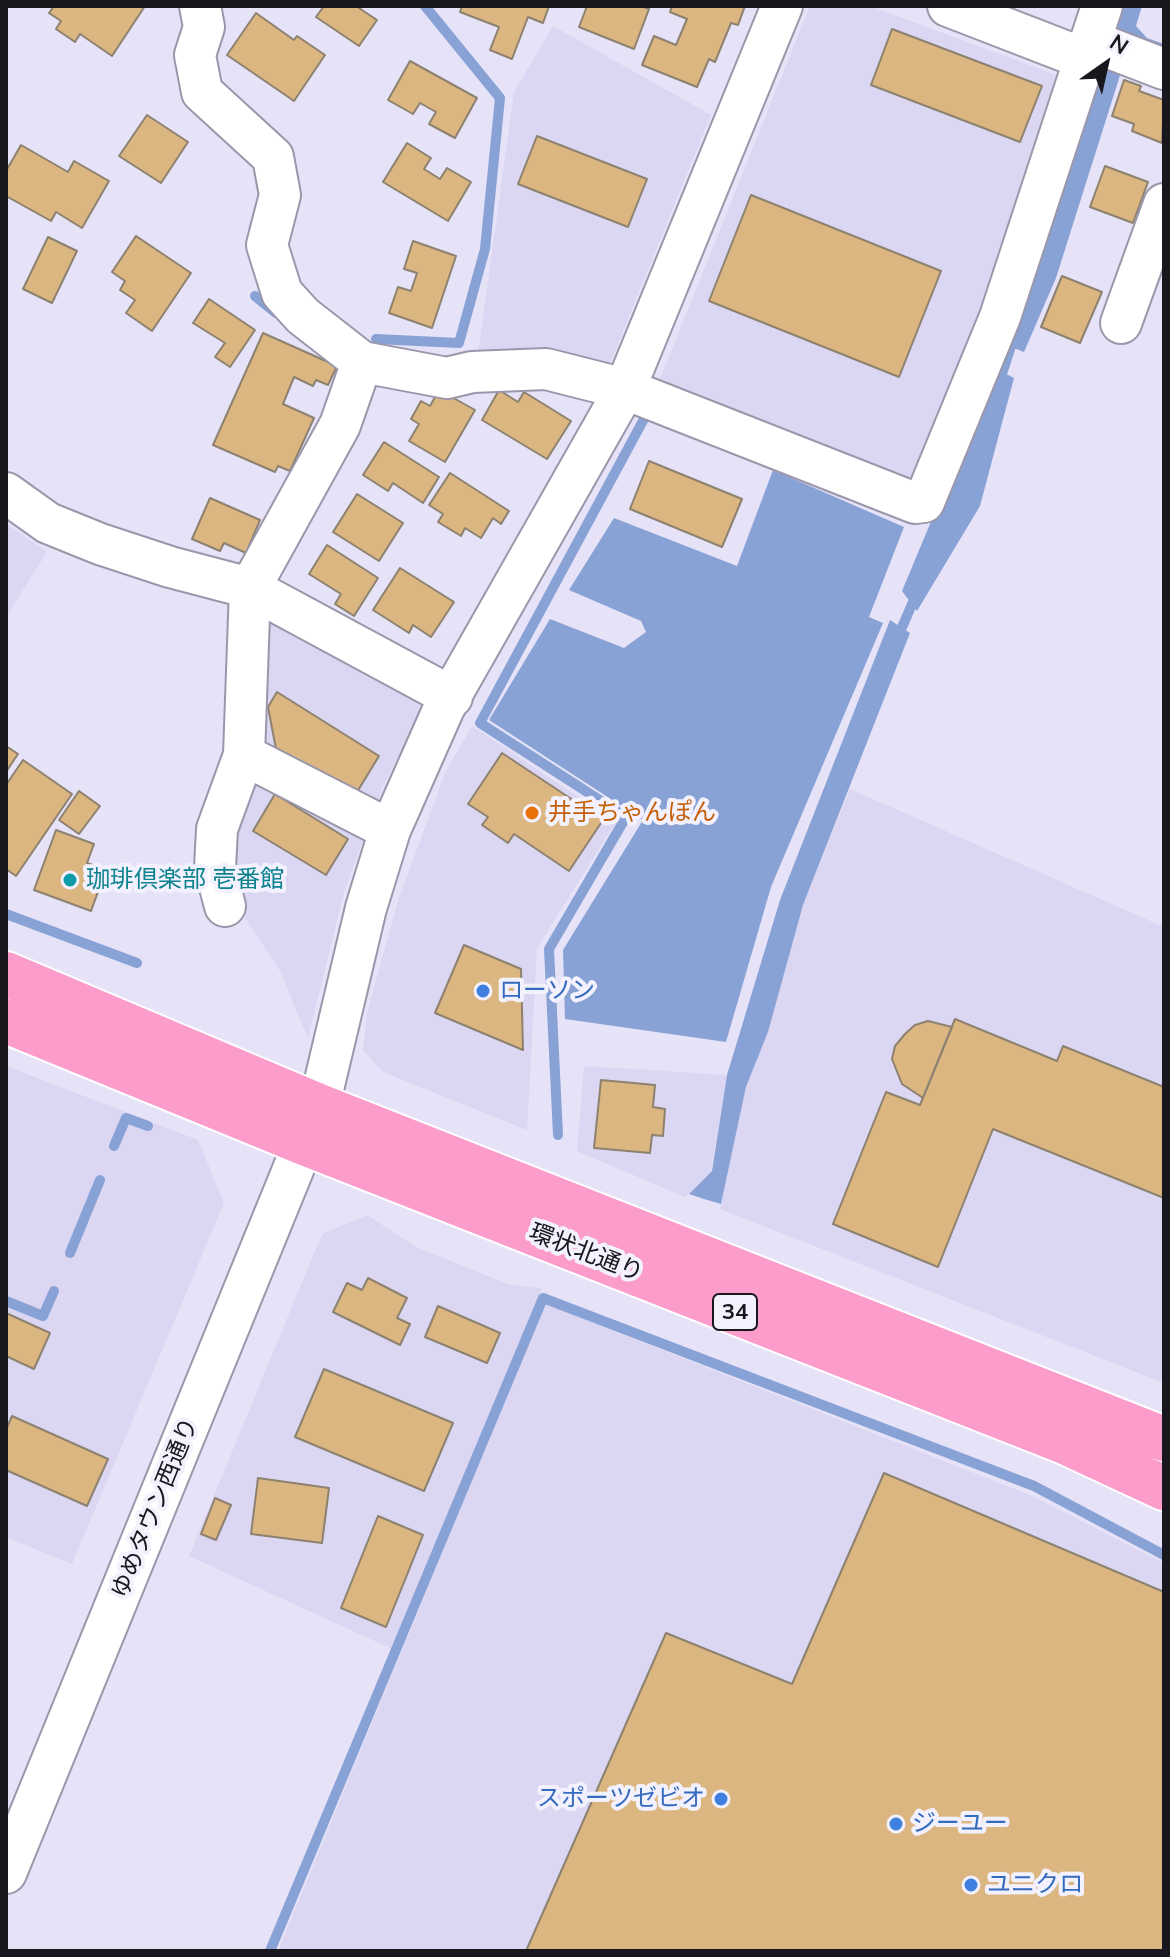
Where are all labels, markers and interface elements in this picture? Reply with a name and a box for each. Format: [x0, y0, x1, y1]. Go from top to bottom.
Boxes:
north arrow [1066, 24, 1146, 104]
text: N [1105, 28, 1134, 60]
place label: 井手ちゃんぽん [548, 799, 716, 827]
marker: 井手ちゃんぽん [523, 804, 541, 822]
place label: 珈琲倶楽部 壱番館 [86, 866, 284, 894]
marker: 珈琲倶楽部 壱番館 [61, 871, 79, 889]
place label: ローソン [499, 977, 595, 1005]
marker: ローソン [474, 982, 492, 1000]
street label: 環状北通り [525, 1218, 647, 1288]
road number: 34 [713, 1294, 757, 1330]
street label: ゆめタウン西通り [106, 1414, 204, 1602]
place label: スポーツゼビオ [537, 1785, 705, 1813]
marker: スポーツゼビオ [712, 1790, 730, 1808]
place label: ジーユー [912, 1810, 1008, 1838]
marker: ジーユー [887, 1815, 905, 1833]
place label: ユニクロ [987, 1871, 1083, 1899]
marker: ユニクロ [962, 1876, 980, 1894]

